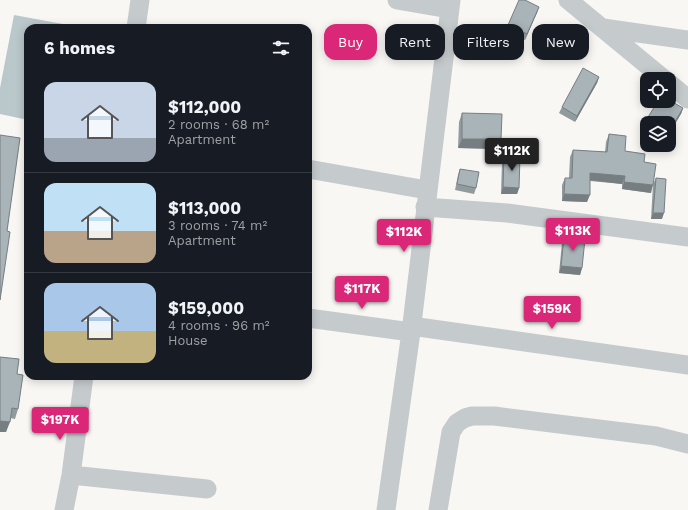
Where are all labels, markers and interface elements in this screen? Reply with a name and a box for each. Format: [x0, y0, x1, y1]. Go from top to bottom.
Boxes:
chip: Buy [324, 24, 377, 60]
chip: Rent [385, 24, 445, 60]
chip: Filters [453, 24, 524, 60]
chip: New [532, 24, 589, 60]
icon: filters [270, 37, 292, 59]
text: 6 homes [44, 38, 115, 58]
map controls [640, 72, 676, 152]
button: locate [640, 72, 676, 108]
text: $112,000 [168, 97, 241, 117]
icon: home [76, 98, 124, 146]
button: layers [640, 116, 676, 152]
text: 2 rooms · 68 m² [168, 117, 269, 132]
text: Apartment [168, 132, 236, 147]
pin: $112K [484, 138, 540, 172]
text: $112K [494, 143, 530, 158]
text: $113,000 [168, 198, 241, 218]
icon: home [76, 199, 124, 247]
text: 3 rooms · 74 m² [168, 218, 267, 233]
pin: $113K [545, 218, 601, 252]
pin: $112K [376, 219, 432, 253]
text: $113K [555, 223, 591, 238]
text: $112K [386, 224, 422, 239]
text: Apartment [168, 233, 236, 248]
pin: $117K [334, 276, 390, 310]
text: $117K [344, 281, 380, 296]
pin: $159K [524, 296, 580, 330]
text: $159,000 [168, 298, 244, 318]
icon: home [76, 299, 124, 347]
text: $159K [533, 301, 571, 316]
text: 4 rooms · 96 m² [168, 318, 270, 333]
text: House [168, 333, 208, 348]
pin: $197K [32, 407, 88, 441]
text: $197K [41, 412, 79, 427]

